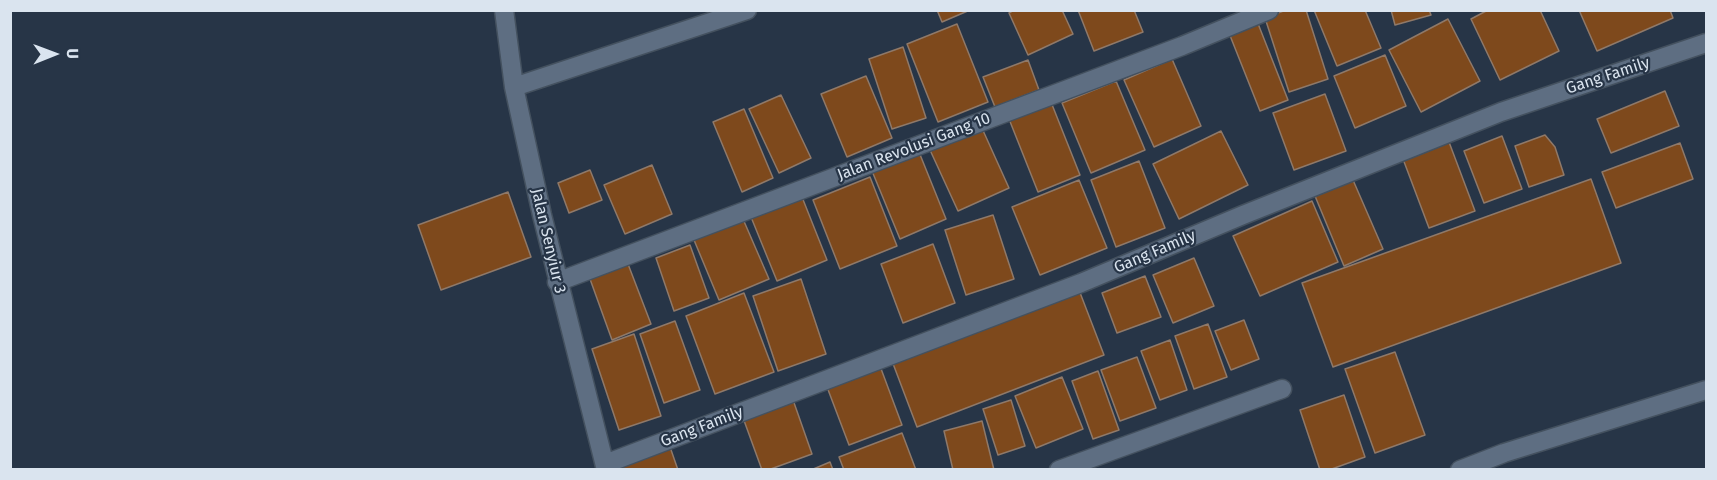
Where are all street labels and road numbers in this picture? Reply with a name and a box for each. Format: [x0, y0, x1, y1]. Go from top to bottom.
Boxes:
street label: Gang Family [1564, 53, 1652, 99]
street label: Jalan Revolusi Gang 10 [835, 109, 993, 185]
street label: Jalan Senyiur 3 [527, 187, 569, 295]
street label: Gang Family [1111, 226, 1199, 278]
street label: Gang Family [658, 402, 746, 452]

